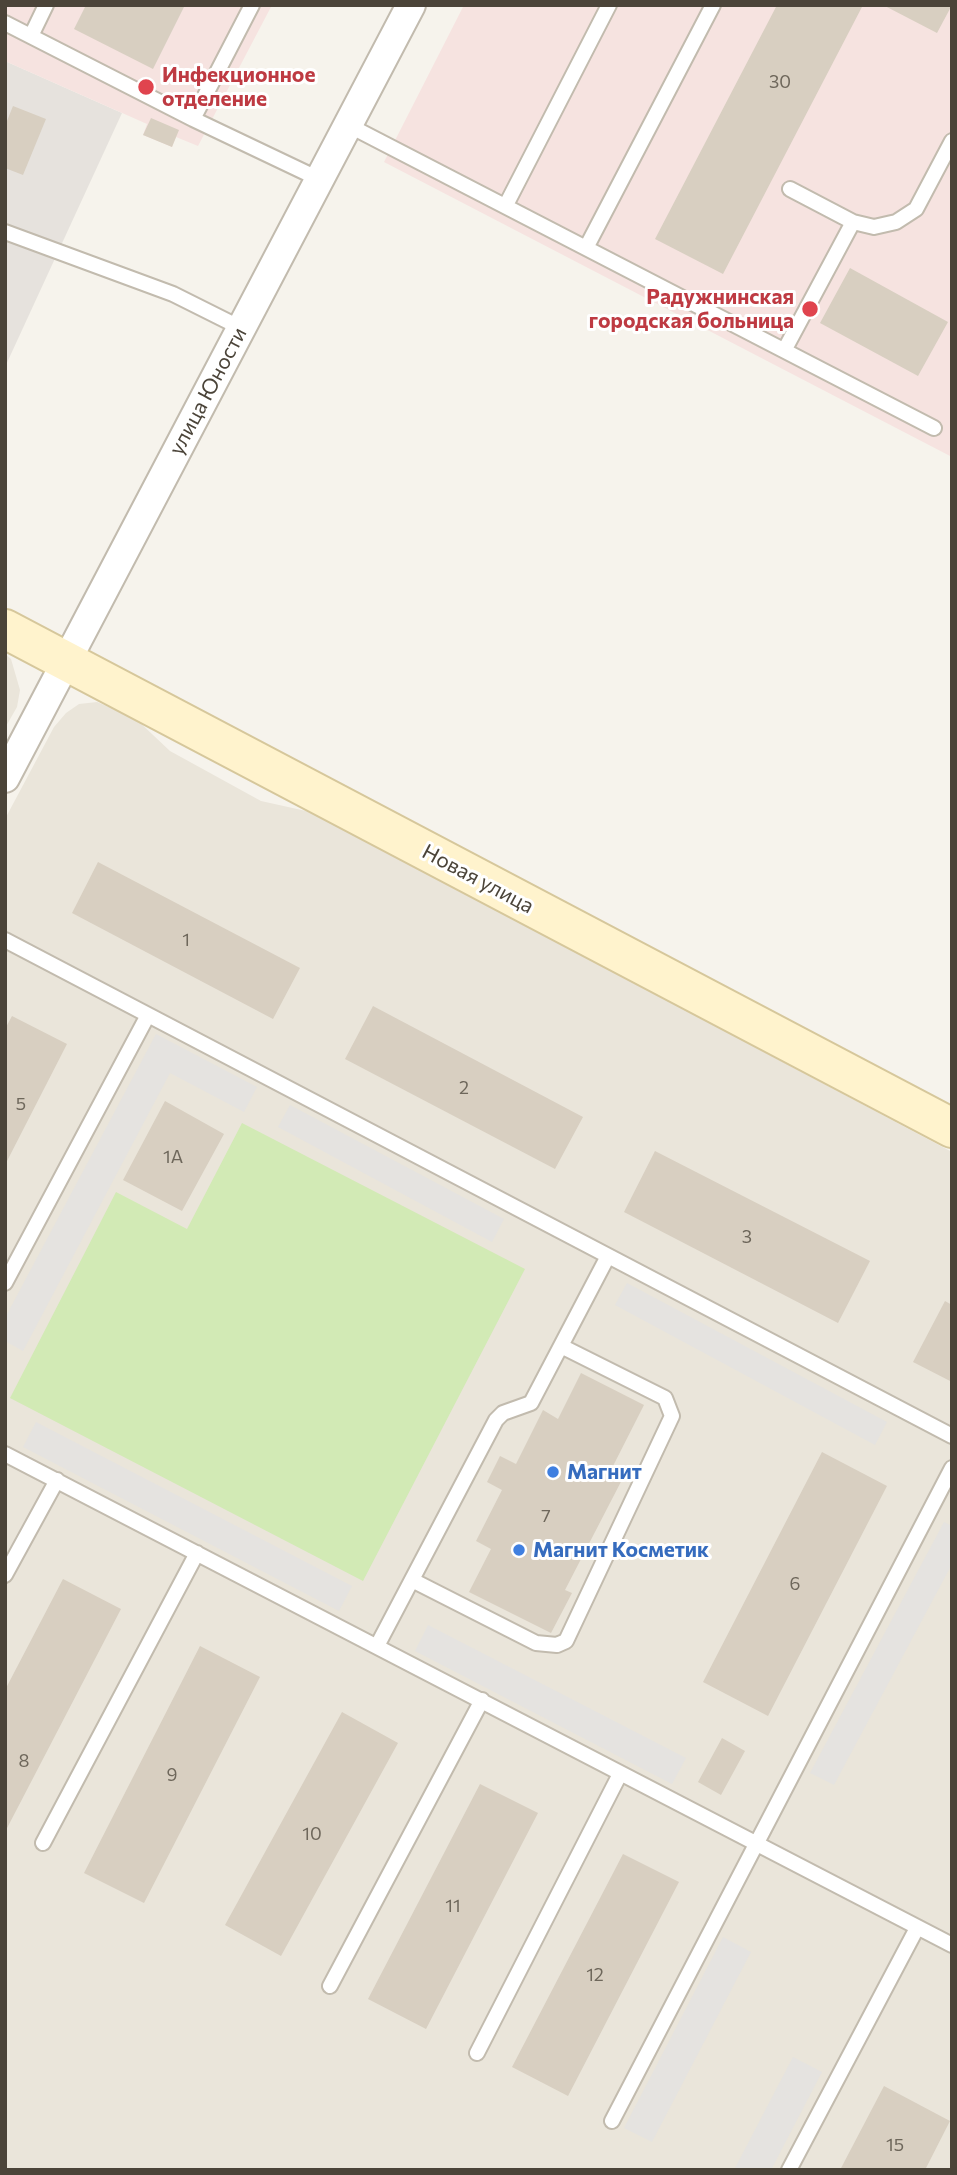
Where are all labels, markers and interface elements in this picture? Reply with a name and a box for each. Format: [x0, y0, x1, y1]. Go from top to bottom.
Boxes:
place label: Инфекционное отделение [162, 62, 315, 112]
house number: 30 [769, 71, 791, 93]
marker: Инфекционное отделение [136, 77, 156, 97]
place label: Радужнинская городская больница [589, 284, 794, 334]
marker: Радужнинская городская больница [800, 299, 820, 319]
street label: улица Юности [164, 323, 252, 459]
street label: Новая улица [418, 839, 538, 919]
house number: 1 [182, 929, 190, 951]
house number: 2 [459, 1077, 469, 1099]
house number: 5 [16, 1093, 26, 1115]
house number: 1А [163, 1146, 183, 1168]
house number: 3 [742, 1226, 752, 1248]
place label: Магнит [567, 1459, 642, 1485]
marker: Магнит [545, 1464, 561, 1480]
house number: 7 [541, 1505, 551, 1527]
place label: Магнит Косметик [533, 1537, 709, 1563]
marker: Магнит Косметик [511, 1542, 527, 1558]
house number: 6 [790, 1573, 800, 1595]
house number: 8 [19, 1750, 29, 1772]
house number: 9 [167, 1764, 177, 1786]
house number: 10 [302, 1823, 322, 1845]
house number: 11 [445, 1895, 461, 1917]
house number: 12 [586, 1964, 604, 1986]
house number: 15 [886, 2134, 904, 2156]

